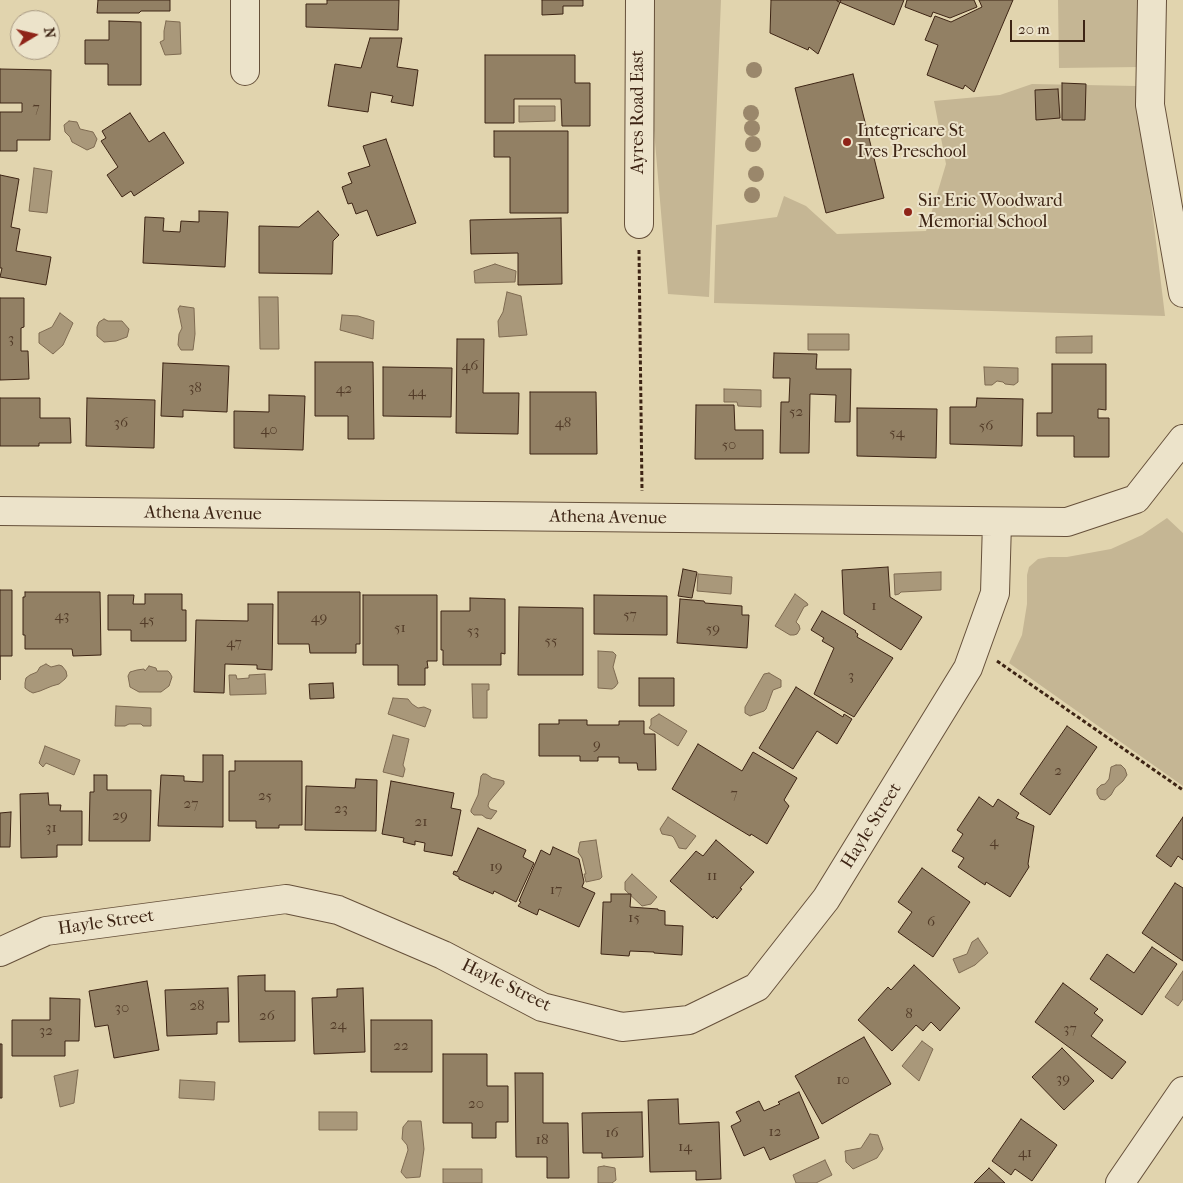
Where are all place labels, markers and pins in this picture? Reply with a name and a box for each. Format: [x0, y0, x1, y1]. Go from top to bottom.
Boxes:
place label: Integricare St Ives Preschool [857, 121, 967, 163]
marker: Integricare St Ives Preschool [841, 136, 853, 148]
place label: Sir Eric Woodward Memorial School [918, 191, 1063, 233]
marker: Sir Eric Woodward Memorial School [902, 206, 914, 218]

